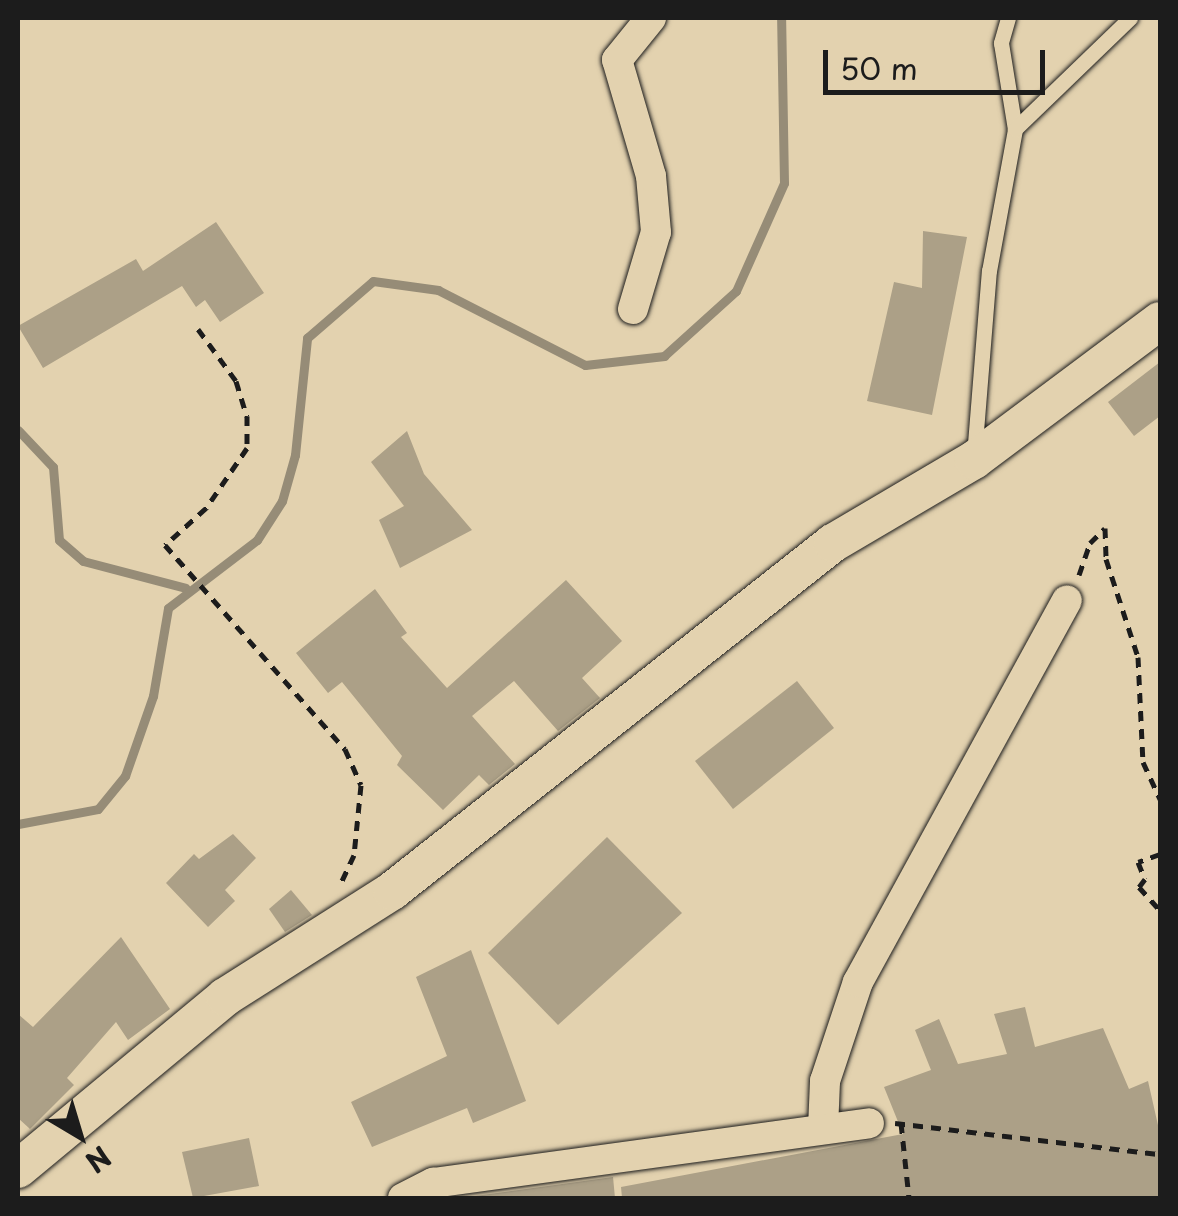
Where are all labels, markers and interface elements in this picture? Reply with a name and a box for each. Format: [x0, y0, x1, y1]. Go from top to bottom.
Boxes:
scale bar [828, 30, 1050, 92]
text: 50 m [840, 45, 918, 90]
north arrow [30, 1086, 130, 1186]
text: N [77, 1136, 121, 1184]

